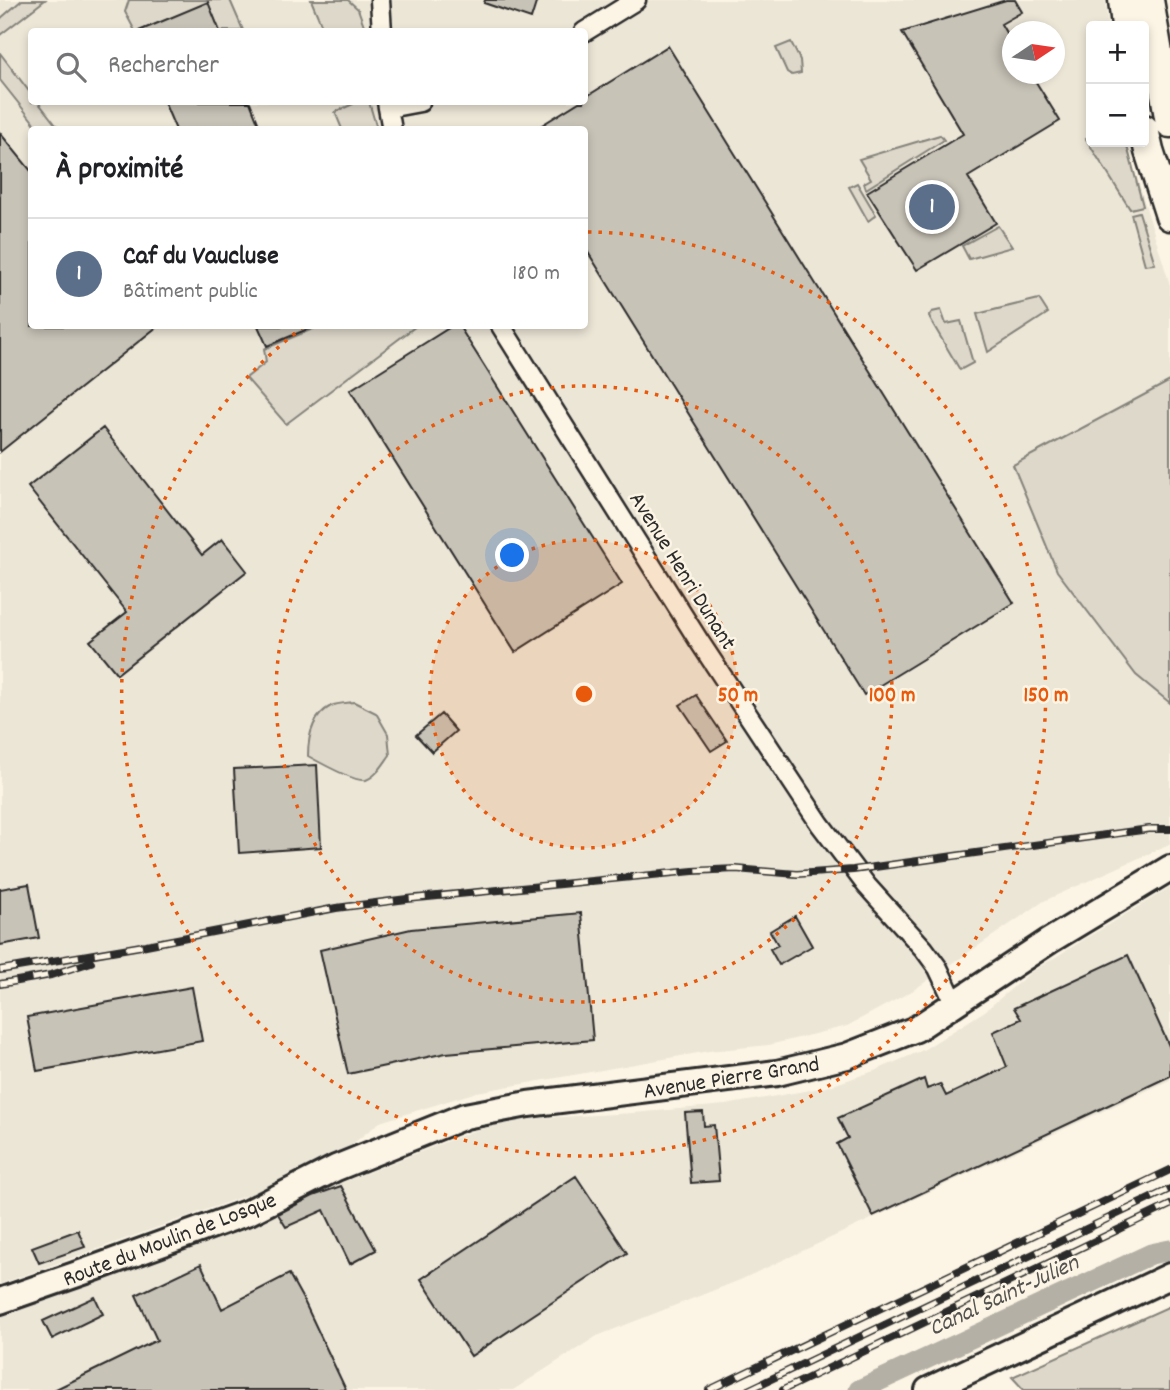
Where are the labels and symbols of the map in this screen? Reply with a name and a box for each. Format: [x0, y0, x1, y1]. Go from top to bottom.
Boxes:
north arrow [1002, 21, 1065, 84]
pin: 1 [909, 181, 955, 233]
street label: Avenue Henri Dunant [619, 486, 743, 657]
your location [495, 538, 529, 572]
centre of rings [572, 682, 596, 706]
text: 50 m [718, 682, 758, 712]
text: 100 m [869, 682, 915, 712]
text: 150 m [1023, 682, 1069, 712]
street label: Avenue Pierre Grand [641, 1049, 822, 1110]
street label: Route du Moulin de Losque [59, 1185, 282, 1297]
water label: Canal Saint-Julien [924, 1247, 1086, 1346]

